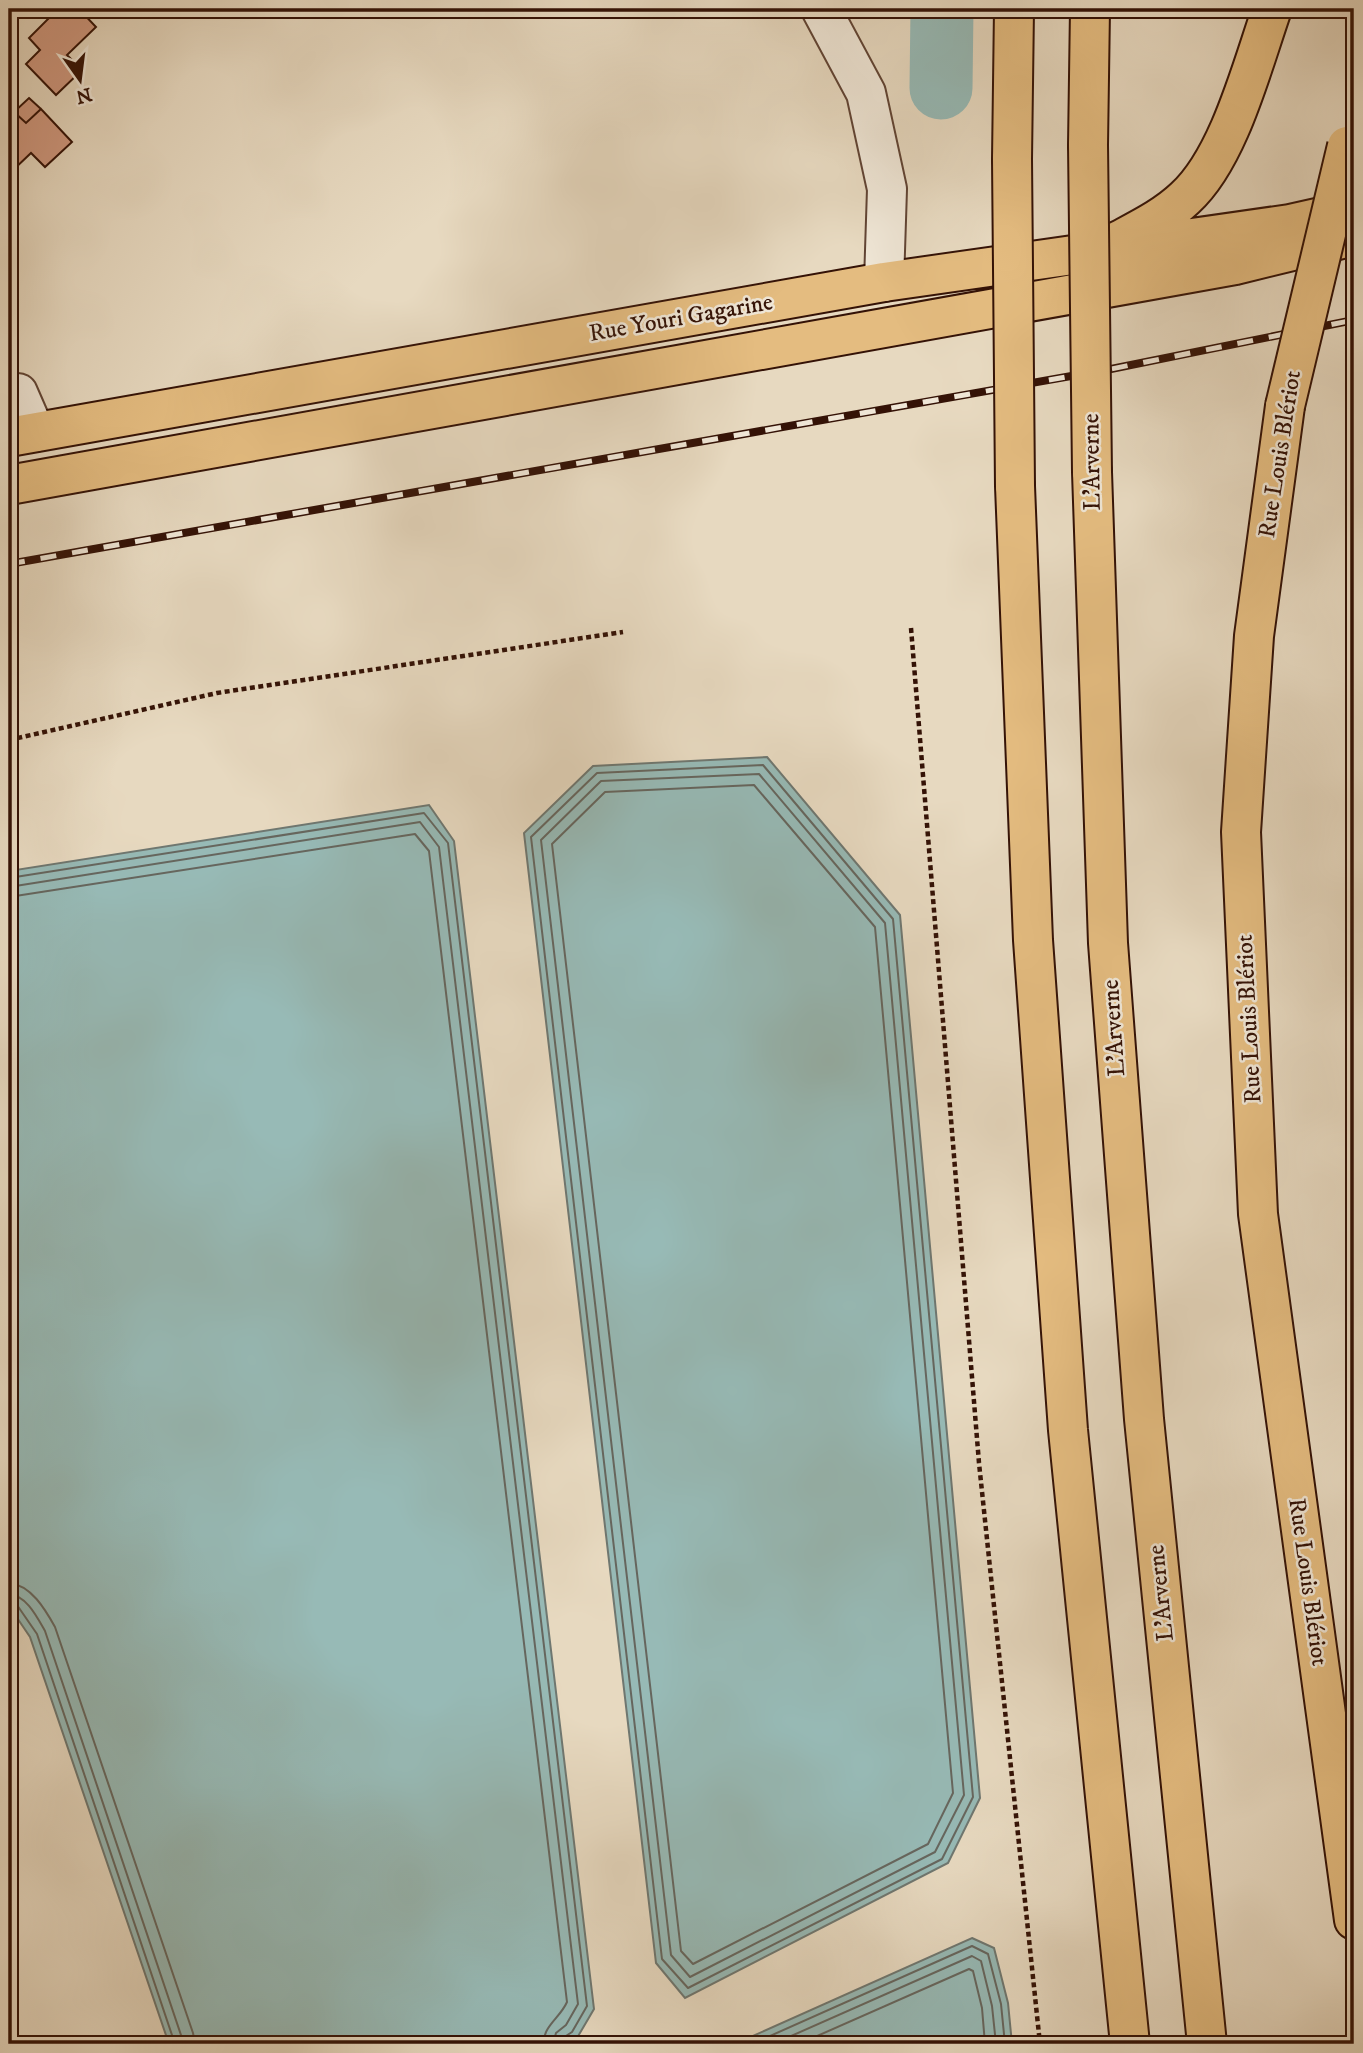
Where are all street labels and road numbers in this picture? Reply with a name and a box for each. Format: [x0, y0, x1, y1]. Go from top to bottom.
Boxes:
street label: Rue Youri Gagarine [587, 287, 775, 349]
street label: Rue Louis Blériot [1252, 368, 1308, 540]
street label: L'Arverne [1076, 413, 1108, 511]
street label: Rue Louis Blériot [1230, 933, 1268, 1104]
street label: L'Arverne [1096, 978, 1132, 1077]
street label: Rue Louis Blériot [1281, 1496, 1335, 1668]
street label: L'Arverne [1141, 1543, 1181, 1643]

